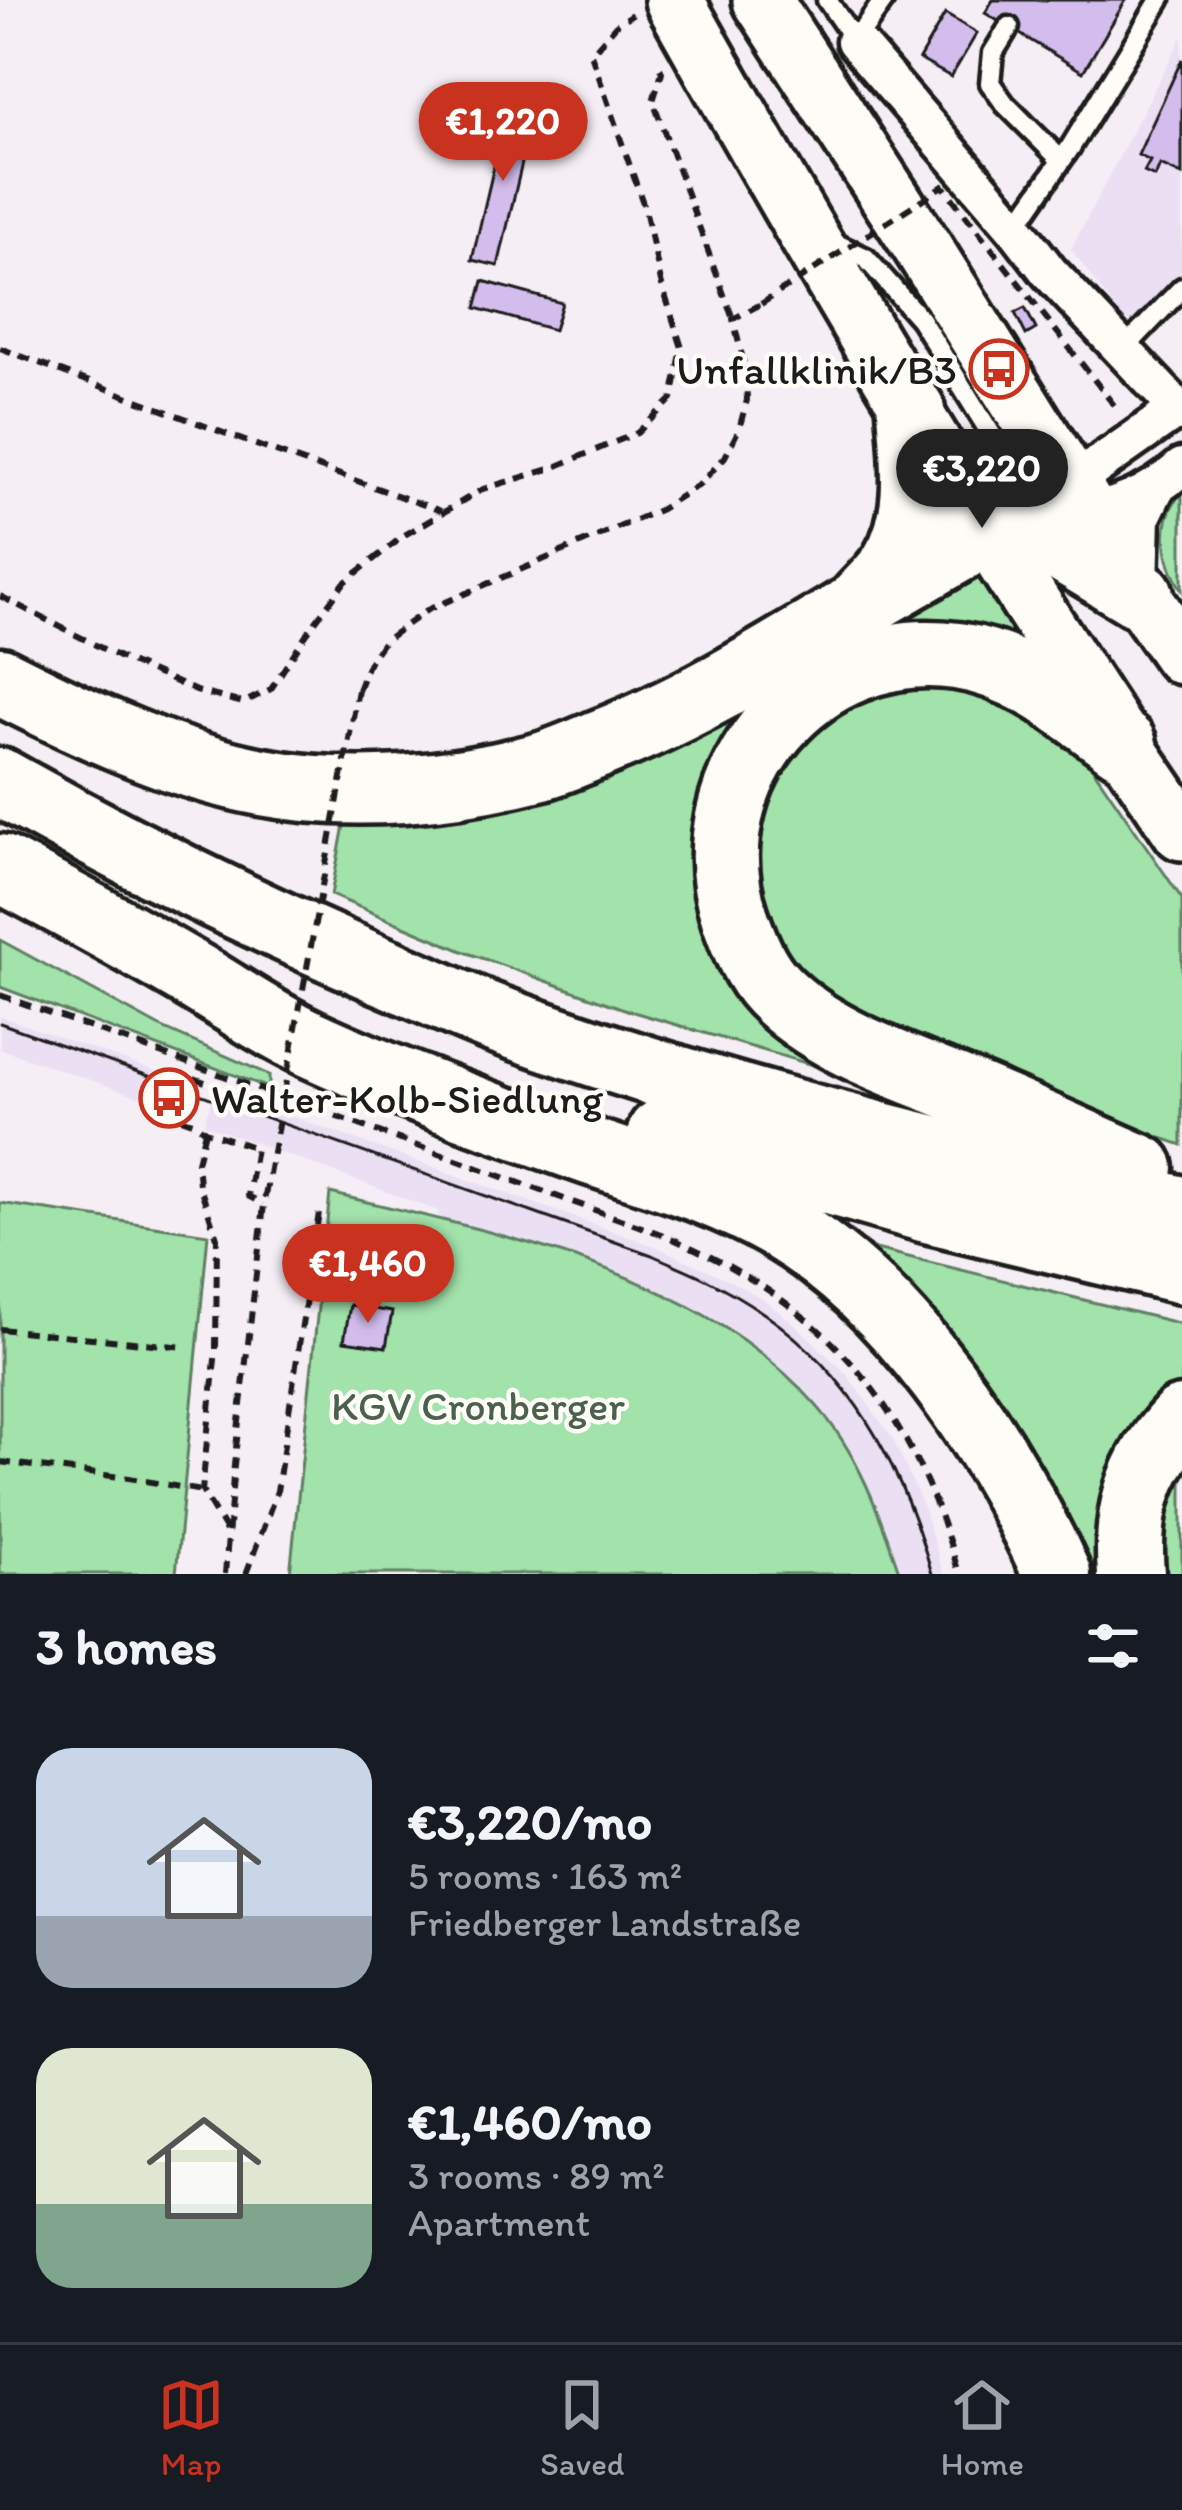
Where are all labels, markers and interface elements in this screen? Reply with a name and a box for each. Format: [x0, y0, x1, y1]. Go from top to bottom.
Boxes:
pin: €1,220 [405, 82, 601, 184]
text: €1,220 [446, 97, 560, 144]
bus stop icon: Unfallklinik/B3 [968, 338, 1030, 400]
place label: Unfallklinik/B3 [676, 344, 957, 395]
pin: €3,220 [884, 429, 1080, 531]
text: €3,220 [923, 444, 1041, 491]
bus stop icon: Walter-Kolb-Siedlung [138, 1067, 200, 1129]
place label: Walter-Kolb-Siedlung [211, 1073, 604, 1124]
pin: €1,460 [270, 1224, 466, 1326]
text: €1,460 [309, 1239, 427, 1286]
park label: KGV Cronberger [331, 1380, 625, 1431]
icon: filters [1080, 1613, 1146, 1679]
text: 3 homes [36, 1616, 217, 1677]
text: €3,220/mo [408, 1791, 652, 1852]
icon: home [132, 1796, 276, 1940]
text: 5 rooms · 163 m² [408, 1852, 682, 1899]
text: Friedberger Landstraße [408, 1899, 801, 1946]
text: €1,460/mo [408, 2091, 652, 2152]
icon: home [132, 2096, 276, 2240]
text: 3 rooms · 89 m² [408, 2152, 665, 2199]
text: Apartment [408, 2199, 590, 2246]
tab: Map [158, 2372, 224, 2483]
tab: Saved [540, 2372, 624, 2483]
tab: Home [941, 2372, 1024, 2483]

